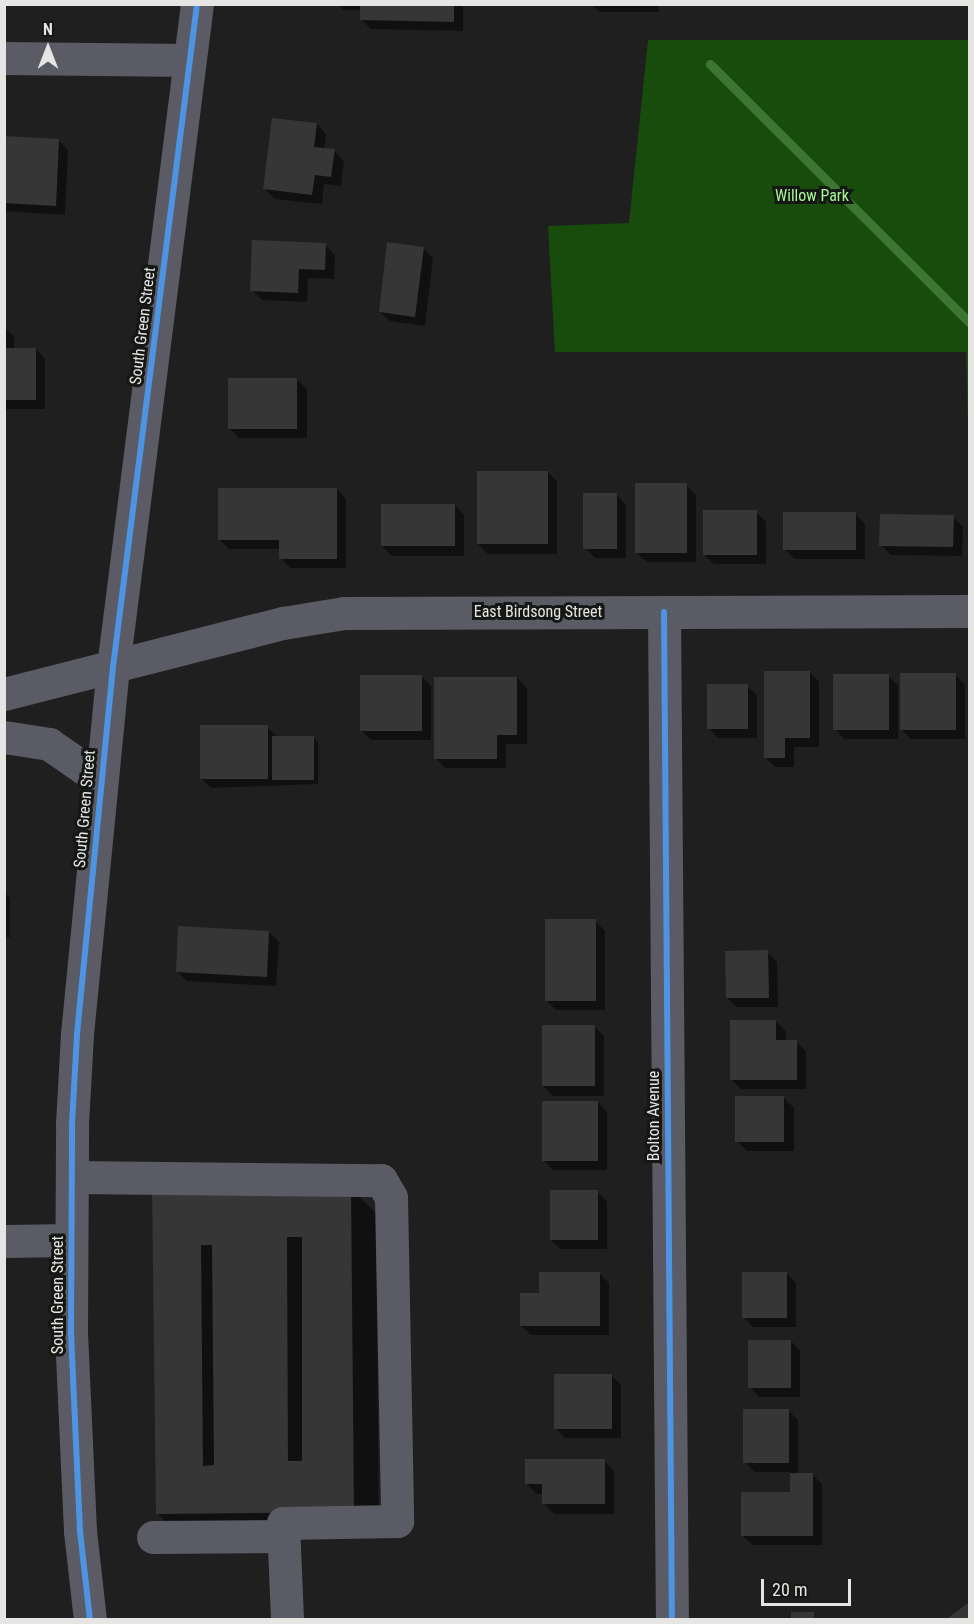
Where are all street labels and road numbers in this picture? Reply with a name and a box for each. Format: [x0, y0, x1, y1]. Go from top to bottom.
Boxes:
street label: South Green Street [126, 266, 160, 386]
street label: East Birdsong Street [474, 602, 602, 622]
street label: South Green Street [70, 749, 100, 869]
street label: Bolton Avenue [644, 1071, 664, 1161]
street label: South Green Street [48, 1236, 68, 1354]

